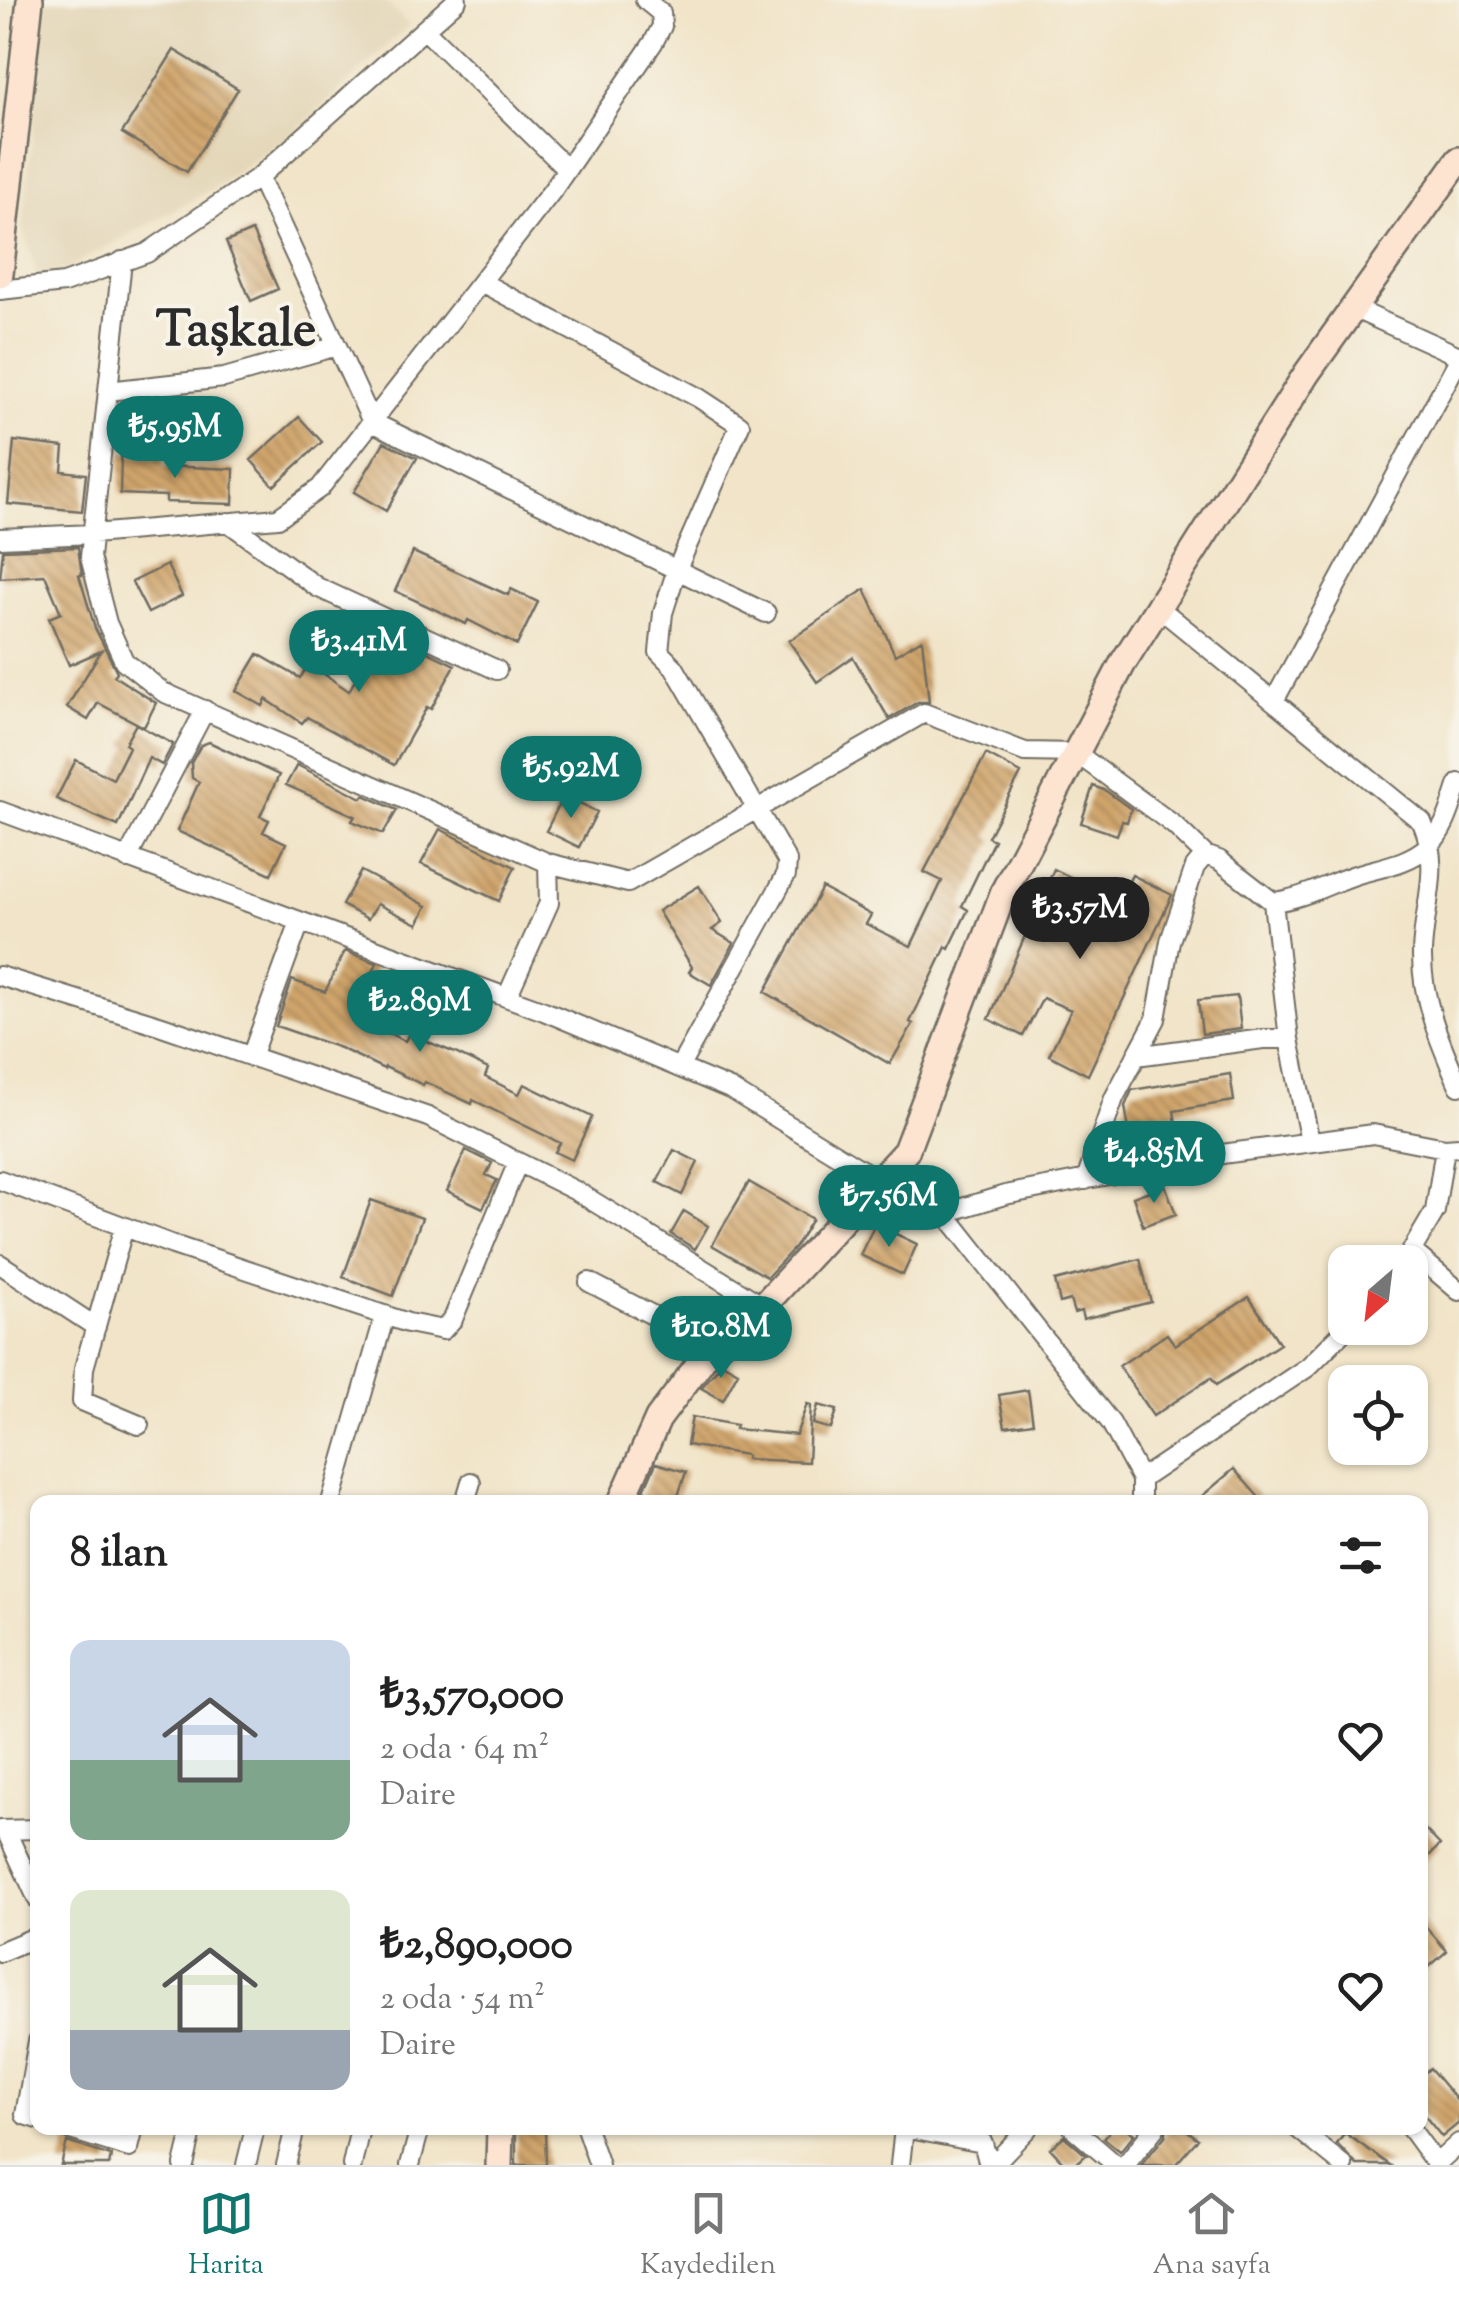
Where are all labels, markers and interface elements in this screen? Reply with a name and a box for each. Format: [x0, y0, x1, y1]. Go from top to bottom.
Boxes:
district label: Taşkale [156, 297, 316, 369]
pin: ₺5.95M [94, 396, 256, 481]
text: ₺5.95M [129, 405, 221, 451]
pin: ₺3.41M [278, 610, 440, 695]
text: ₺3.41M [311, 619, 407, 665]
pin: ₺5.92M [490, 736, 652, 821]
text: ₺5.92M [523, 745, 619, 791]
pin: ₺3.57M [999, 877, 1161, 962]
text: ₺3.57M [1032, 886, 1128, 932]
pin: ₺2.89M [339, 970, 501, 1055]
text: ₺2.89M [369, 979, 471, 1025]
pin: ₺4.85M [1073, 1121, 1235, 1206]
text: ₺4.85M [1105, 1130, 1203, 1176]
pin: ₺7.56M [808, 1165, 970, 1250]
text: ₺7.56M [840, 1174, 938, 1220]
north arrow [1328, 1245, 1428, 1345]
map controls [1328, 1245, 1428, 1465]
pin: ₺10.8M [640, 1296, 802, 1381]
text: ₺10.8M [672, 1305, 770, 1351]
button: locate [1328, 1365, 1428, 1465]
text: 8 ilan [70, 1525, 168, 1585]
icon: filters [1333, 1528, 1388, 1583]
text: ₺3,570,000 [380, 1667, 564, 1727]
icon: home [150, 1680, 270, 1800]
icon: heart [1333, 1713, 1388, 1768]
text: 2 oda · 64 m² [380, 1727, 549, 1773]
text: Daire [380, 1773, 456, 1819]
text: ₺2,890,000 [380, 1917, 573, 1977]
icon: home [150, 1930, 270, 2050]
icon: heart [1333, 1963, 1388, 2018]
text: 2 oda · 54 m² [380, 1977, 545, 2023]
text: Daire [380, 2023, 456, 2069]
tab: Harita [188, 2186, 264, 2286]
tab: Kaydedilen [640, 2186, 776, 2286]
tab: Ana sayfa [1153, 2186, 1271, 2286]

